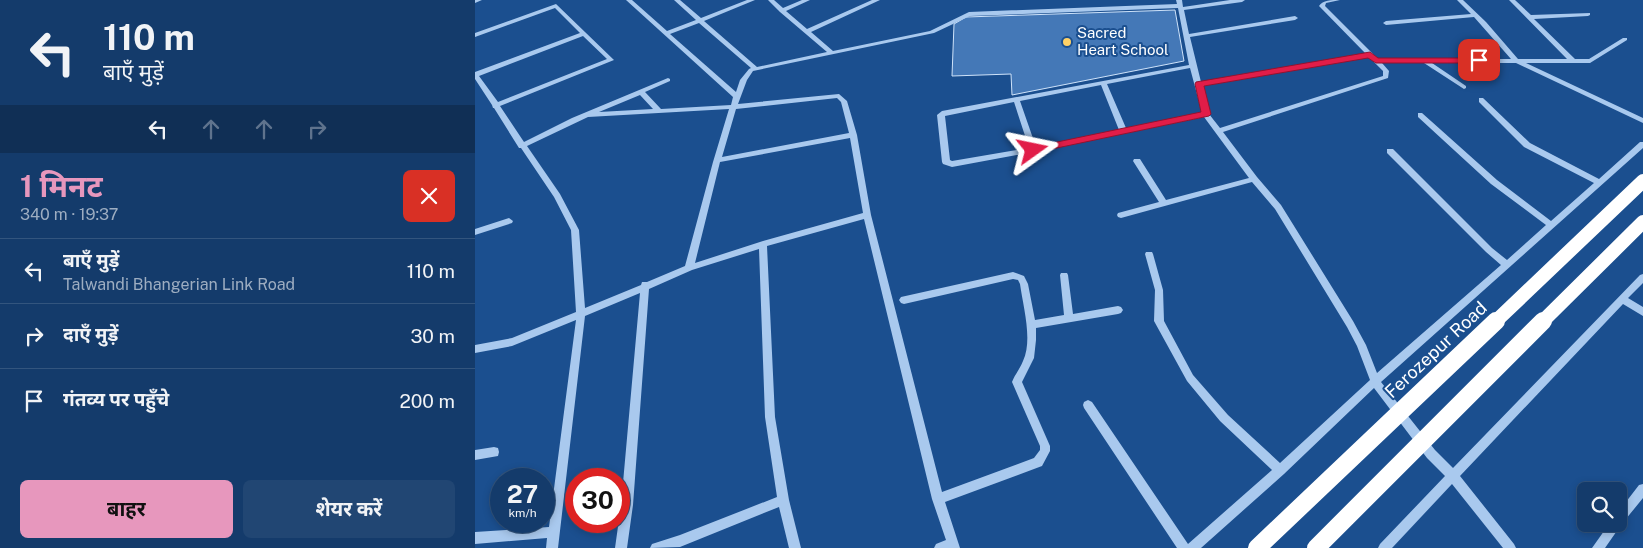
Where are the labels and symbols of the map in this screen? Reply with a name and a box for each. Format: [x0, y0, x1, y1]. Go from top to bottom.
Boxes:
place label: Sacred Heart School [1077, 24, 1168, 58]
marker: Sacred Heart School [1061, 36, 1073, 48]
pin [1458, 39, 1500, 81]
position arrow [1006, 123, 1058, 175]
street label: Ferozepur Road [1380, 297, 1491, 402]
speed limit sign: 30 [565, 468, 630, 533]

